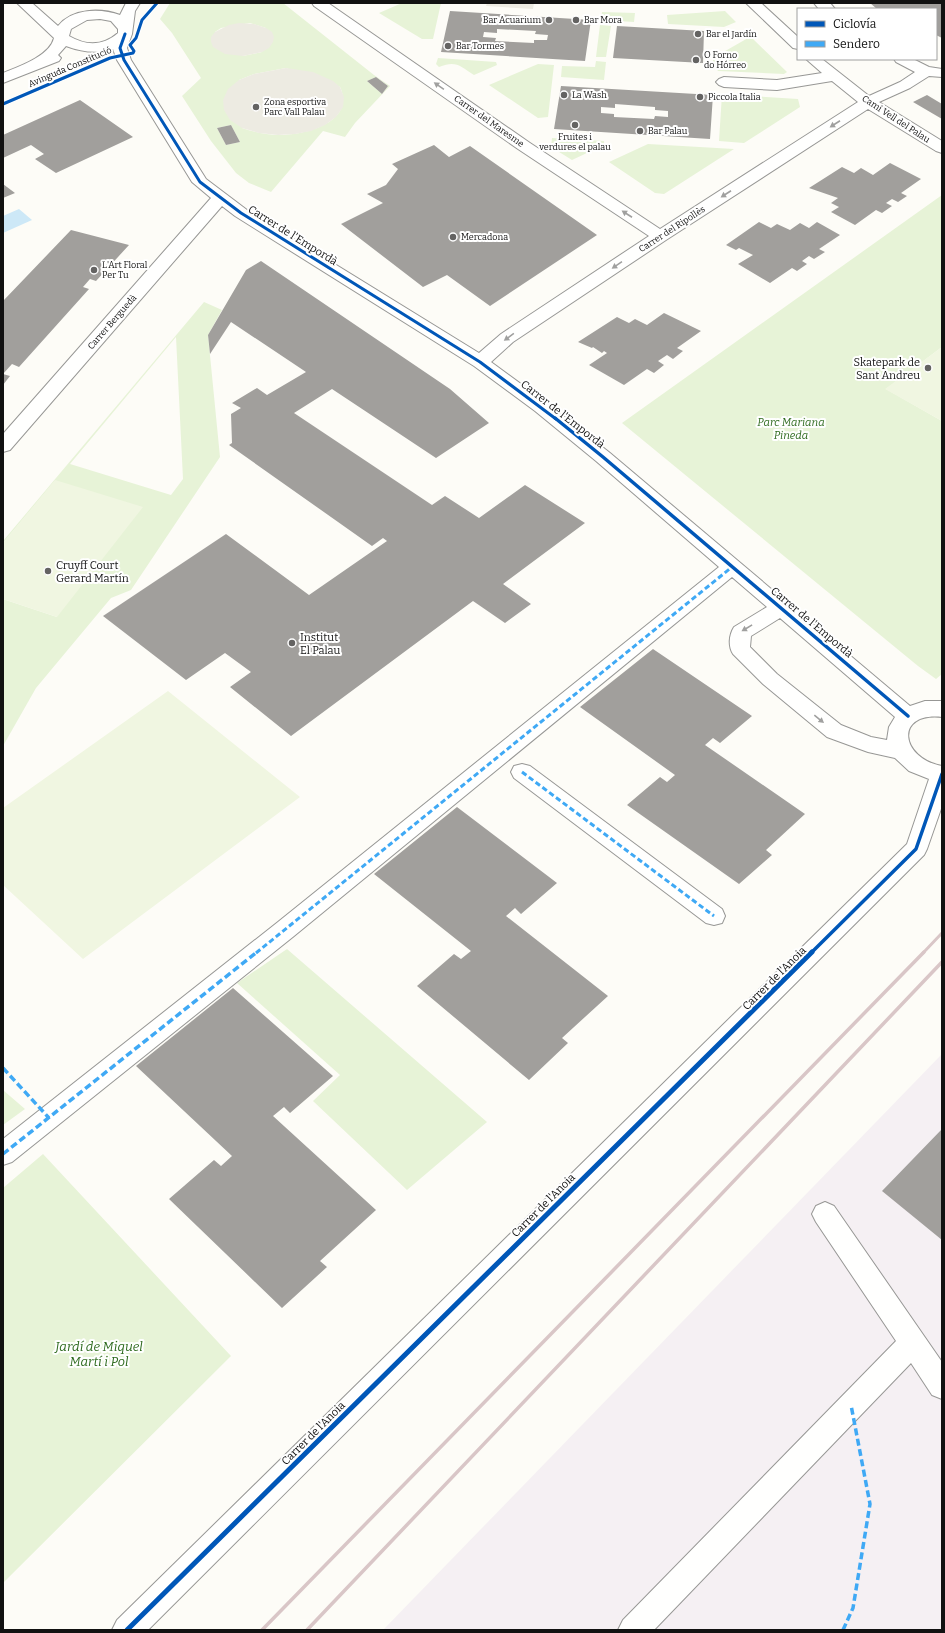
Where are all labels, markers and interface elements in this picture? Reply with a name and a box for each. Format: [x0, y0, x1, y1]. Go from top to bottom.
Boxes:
legend [797, 8, 937, 60]
place label: Bar Acuarium [483, 15, 541, 25]
marker: Bar Acuarium [544, 15, 554, 25]
marker: Bar Mora [571, 15, 581, 25]
place label: Bar Mora [584, 15, 622, 25]
text: Ciclovía [833, 17, 877, 31]
marker: Bar el Jardín [693, 29, 703, 39]
place label: Bar el Jardín [706, 29, 757, 39]
text: Sendero [833, 37, 880, 51]
marker: Bar Tormes [443, 41, 453, 51]
place label: Bar Tormes [456, 41, 504, 51]
street label: Avinguda Constitució [27, 45, 113, 89]
place label: O Forno do Hórreo [704, 50, 746, 70]
marker: O Forno do Hórreo [691, 55, 701, 65]
one-way arrow [434, 82, 444, 90]
marker: La Wash [559, 90, 569, 100]
place label: La Wash [572, 90, 607, 100]
marker: Piccola Italia [695, 92, 705, 102]
place label: Piccola Italia [708, 92, 761, 102]
street label: Carrer del Maresme [452, 93, 526, 149]
street label: Camí Vell del Palau [860, 93, 932, 145]
place label: Zona esportiva Parc Vall Palau [264, 97, 326, 117]
marker: Zona esportiva Parc Vall Palau [251, 102, 261, 112]
marker: Fruites i verdures el palau [570, 120, 580, 130]
one-way arrow [829, 120, 841, 127]
marker: Bar Palau [635, 126, 645, 136]
place label: Bar Palau [648, 126, 688, 136]
place label: Fruites i verdures el palau [538, 132, 611, 152]
one-way arrow [721, 190, 731, 198]
street label: Carrer de l'Empordà [246, 203, 340, 268]
street label: Carrer del Ripollès [637, 204, 707, 254]
one-way arrow [622, 211, 633, 218]
marker: Mercadona [448, 232, 458, 242]
place label: Mercadona [461, 232, 508, 242]
place label: L'Art Floral Per Tu [102, 260, 148, 280]
one-way arrow [612, 261, 622, 269]
marker: L'Art Floral Per Tu [89, 265, 99, 275]
street label: Carrer Berguedà [86, 293, 138, 351]
one-way arrow [503, 333, 514, 342]
place label: Skatepark de Sant Andreu [853, 356, 920, 382]
marker: Skatepark de Sant Andreu [923, 363, 933, 373]
street label: Carrer de l'Empordà [518, 378, 607, 451]
park label: Parc Mariana Pineda [757, 416, 825, 442]
place label: Cruyff Court Gerard Martín [56, 559, 129, 585]
marker: Cruyff Court Gerard Martín [43, 566, 53, 576]
street label: Carrer de l'Empordà [768, 584, 855, 660]
one-way arrow [741, 624, 753, 631]
place label: Institut El Palau [300, 631, 341, 657]
marker: Institut El Palau [287, 638, 297, 648]
one-way arrow [813, 714, 824, 723]
street label: Carrer de l'Anoia [740, 944, 809, 1013]
street label: Carrer de l'Anoia [509, 1171, 578, 1240]
park label: Jardí de Miquel Martí i Pol [54, 1339, 143, 1369]
street label: Carrer de l'Anoia [279, 1399, 348, 1468]

